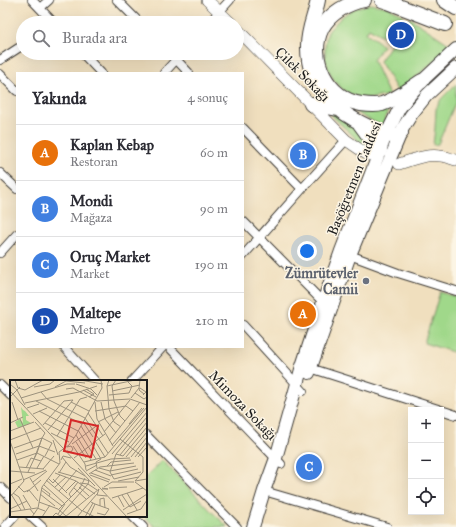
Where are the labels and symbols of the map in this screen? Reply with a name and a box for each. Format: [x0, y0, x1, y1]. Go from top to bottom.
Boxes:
pin: D [388, 20, 414, 50]
street label: Çilek Sokağı [272, 43, 334, 105]
street label: Başöğretmen Caddesi [324, 118, 385, 238]
pin: B [290, 140, 316, 170]
your location [297, 241, 317, 261]
place label: Zümrütevler Camii [285, 265, 359, 298]
marker: Zümrütevler Camii [361, 276, 371, 286]
pin: A [290, 299, 316, 329]
street label: Mimoza Sokağı [205, 367, 280, 444]
inset map [10, 380, 147, 517]
pin: C [296, 452, 322, 482]

